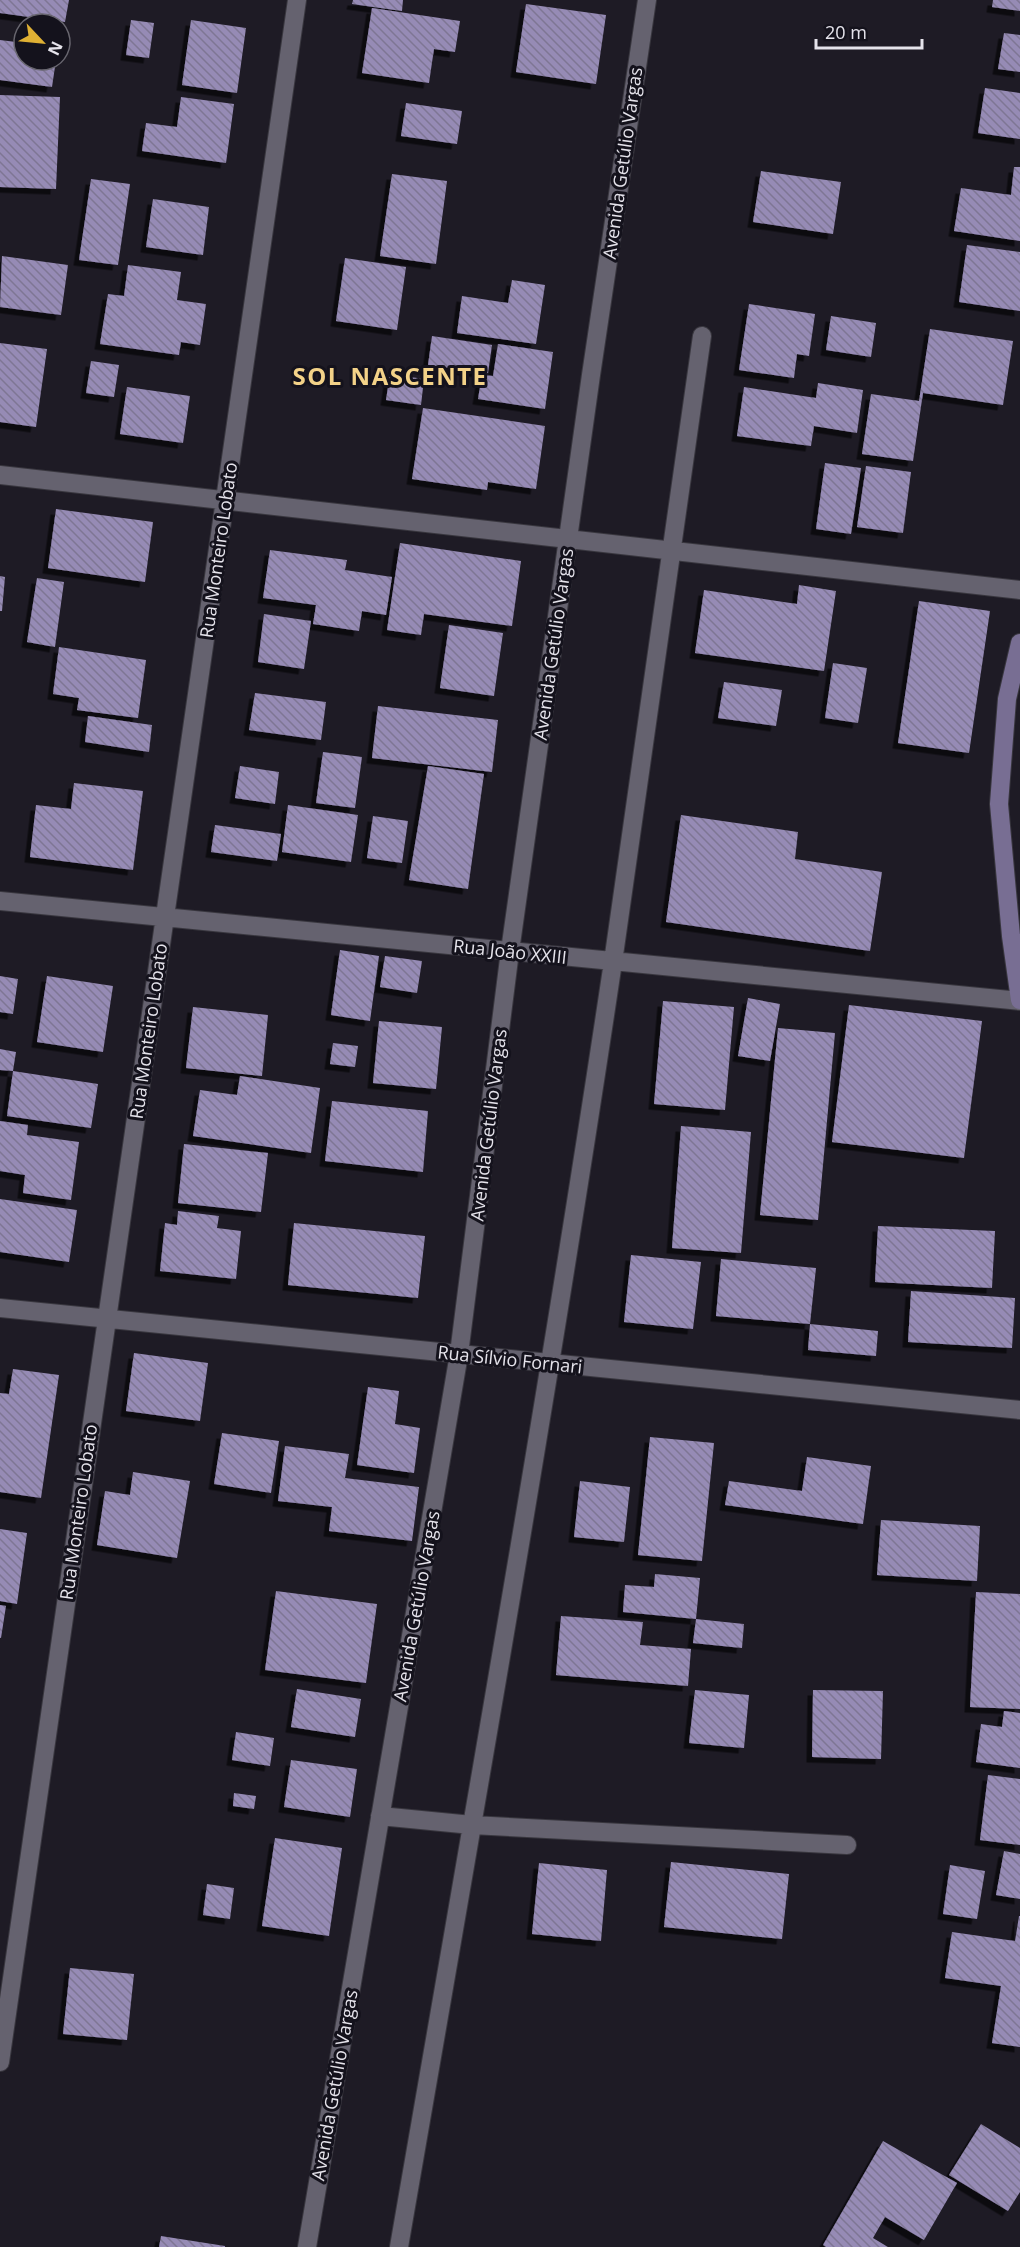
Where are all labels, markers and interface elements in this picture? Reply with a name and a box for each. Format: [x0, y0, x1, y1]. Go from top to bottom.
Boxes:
north arrow [12, 12, 72, 72]
scale bar [816, 12, 922, 50]
text: 20 m [825, 20, 867, 44]
text: N [43, 38, 68, 59]
street label: Avenida Getúlio Vargas [597, 66, 647, 260]
district label: SOL NASCENTE [293, 359, 488, 392]
street label: Rua Monteiro Lobato [194, 461, 242, 639]
street label: Avenida Getúlio Vargas [528, 547, 578, 741]
street label: Rua João XXIII [452, 933, 568, 969]
street label: Rua Monteiro Lobato [124, 942, 172, 1120]
street label: Avenida Getúlio Vargas [464, 1028, 512, 1222]
street label: Rua Sílvio Fornari [437, 1339, 583, 1379]
street label: Rua Monteiro Lobato [54, 1423, 102, 1601]
street label: Avenida Getúlio Vargas [387, 1509, 445, 1703]
street label: Avenida Getúlio Vargas [305, 1988, 363, 2182]

